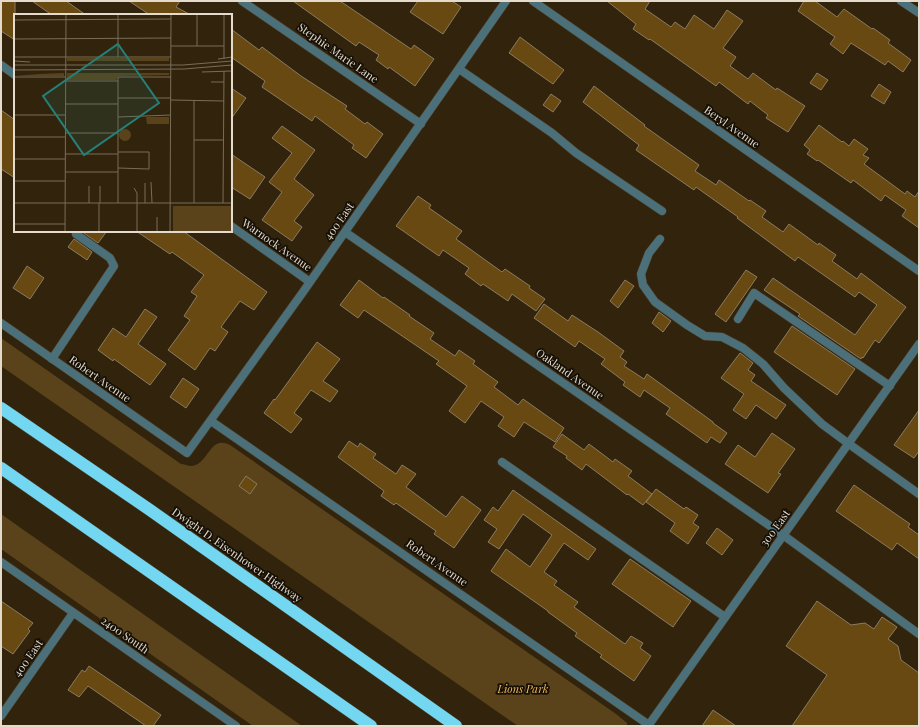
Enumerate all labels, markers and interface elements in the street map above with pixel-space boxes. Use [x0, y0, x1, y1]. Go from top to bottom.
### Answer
inset map [14, 14, 232, 232]
street label: Stephie Marie Lane [295, 19, 382, 86]
street label: Beryl Avenue [702, 102, 763, 151]
street label: 400 East [320, 199, 357, 242]
street label: Warnock Avenue [238, 214, 316, 275]
street label: Oakland Avenue [533, 345, 608, 403]
street label: Robert Avenue [66, 352, 135, 406]
street label: Dwight D. Eisenhower Highway [169, 504, 306, 606]
street label: 300 East [756, 506, 793, 549]
street label: Robert Avenue [403, 536, 472, 590]
street label: 2400 South [98, 613, 153, 657]
street label: 400 East [9, 636, 46, 679]
park label: Lions Park [497, 681, 549, 696]

